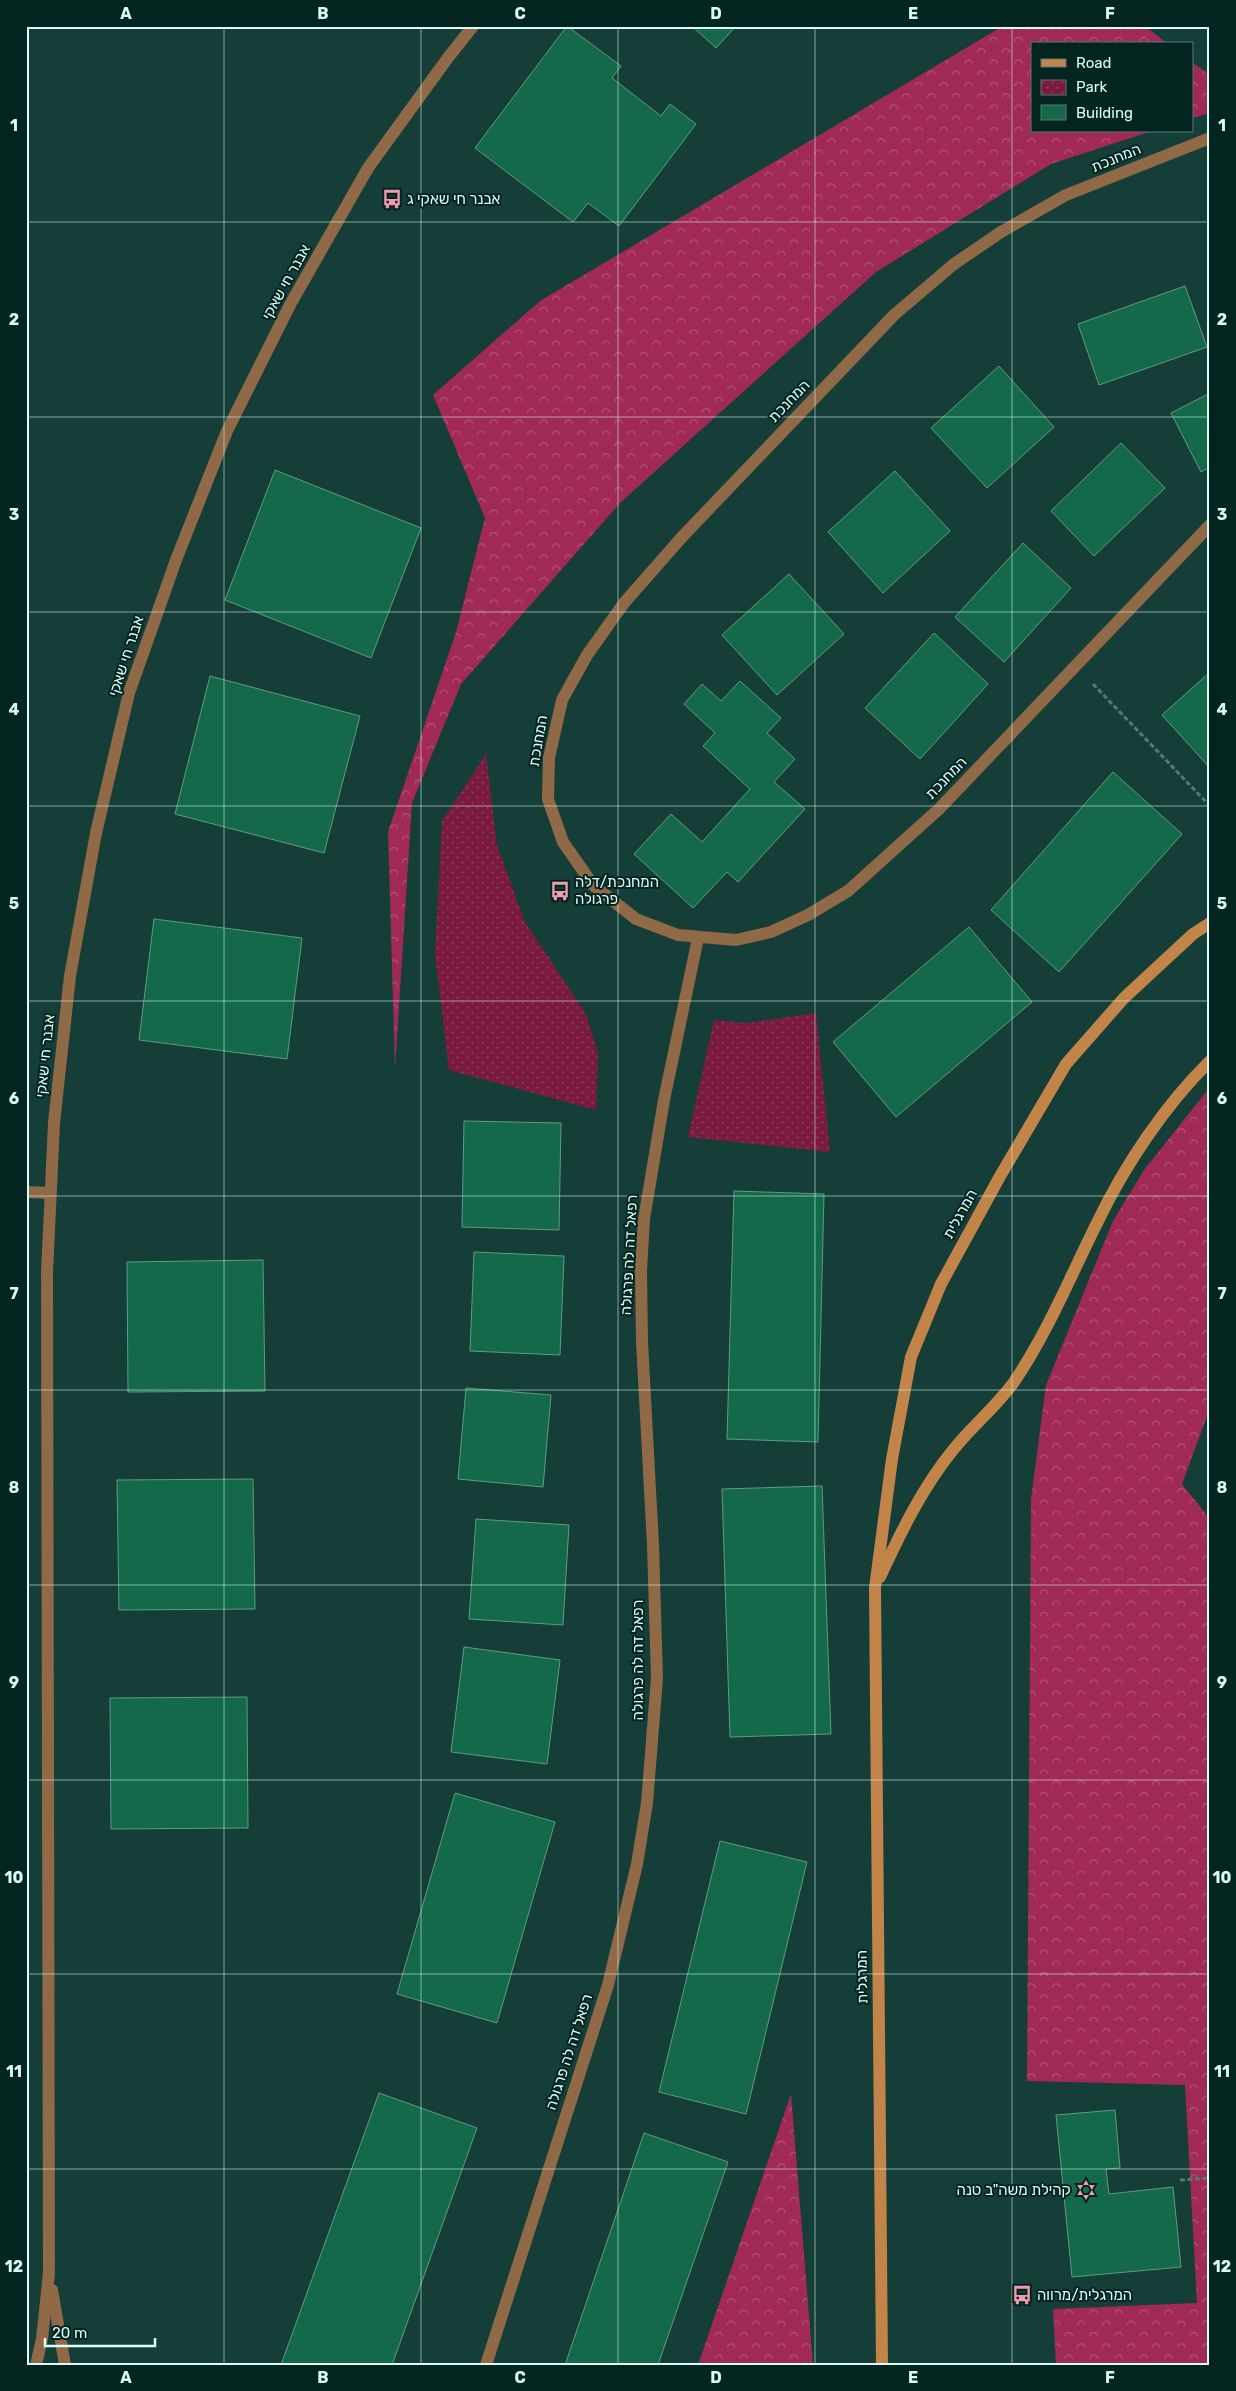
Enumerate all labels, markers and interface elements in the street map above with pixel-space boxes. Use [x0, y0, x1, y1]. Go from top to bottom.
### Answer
text: A [120, 4, 132, 23]
text: B [317, 4, 329, 23]
text: C [514, 4, 526, 23]
text: D [710, 4, 722, 23]
text: E [908, 4, 918, 23]
text: F [1105, 4, 1115, 23]
legend [1031, 42, 1194, 132]
text: Road [1076, 54, 1112, 72]
text: Park [1076, 78, 1107, 96]
text: Building [1076, 104, 1133, 122]
text: 1 [10, 116, 18, 135]
text: 1 [1218, 116, 1226, 135]
street label: המחנכת [1088, 140, 1144, 176]
bus stop icon: אבנר חי שאקי ג [381, 188, 403, 210]
place label: אבנר חי שאקי ג [407, 190, 501, 208]
street label: אבנר חי שאקי [258, 241, 314, 323]
text: 2 [9, 310, 19, 329]
text: 2 [1217, 310, 1227, 329]
street label: המחנכת [764, 376, 814, 426]
text: 3 [9, 505, 19, 524]
text: 3 [1217, 505, 1227, 524]
street label: אבנר חי שאקי [105, 613, 148, 698]
text: 4 [9, 700, 20, 719]
text: 4 [1217, 700, 1228, 719]
street label: המחנכת [525, 714, 551, 768]
street label: המחנכת [921, 753, 971, 803]
place label: המחנכת/דלה פרגולה [575, 873, 659, 908]
bus stop icon: המחנכת/דלה פרגולה [549, 880, 571, 902]
text: 5 [9, 894, 19, 913]
text: 5 [1217, 894, 1227, 913]
street label: אבנר חי שאקי [32, 1013, 58, 1098]
text: 6 [9, 1089, 19, 1108]
text: 6 [1217, 1089, 1227, 1108]
street label: המרגלית [939, 1186, 981, 1242]
street label: רפאל דה לה פרגולה [617, 1194, 641, 1316]
text: 7 [9, 1284, 19, 1303]
text: 7 [1217, 1284, 1227, 1303]
text: 8 [9, 1478, 20, 1497]
text: 8 [1217, 1478, 1228, 1497]
street label: רפאל דה לה פרגולה [629, 1600, 647, 1720]
text: 9 [9, 1673, 19, 1692]
text: 9 [1217, 1673, 1227, 1692]
text: 10 [5, 1868, 24, 1887]
text: 10 [1213, 1868, 1232, 1887]
street label: המרגלית [853, 1950, 871, 2004]
street label: רפאל דה לה פרגולה [542, 1992, 596, 2112]
text: 11 [6, 2062, 22, 2081]
text: 11 [1214, 2062, 1230, 2081]
synagogue icon: קהילת משה"ב טנה [1075, 2179, 1097, 2201]
place label: קהילת משה"ב טנה [956, 2181, 1071, 2199]
text: 12 [5, 2257, 23, 2276]
text: 12 [1213, 2257, 1231, 2276]
bus stop icon: המרגלית/מרווה [1011, 2284, 1033, 2306]
place label: המרגלית/מרווה [1037, 2286, 1132, 2304]
scale bar [45, 2316, 155, 2348]
text: 20 m [52, 2324, 87, 2342]
text: A [120, 2368, 132, 2387]
text: B [317, 2368, 329, 2387]
text: C [514, 2368, 526, 2387]
text: D [710, 2368, 722, 2387]
text: E [908, 2368, 918, 2387]
text: F [1105, 2368, 1115, 2387]

